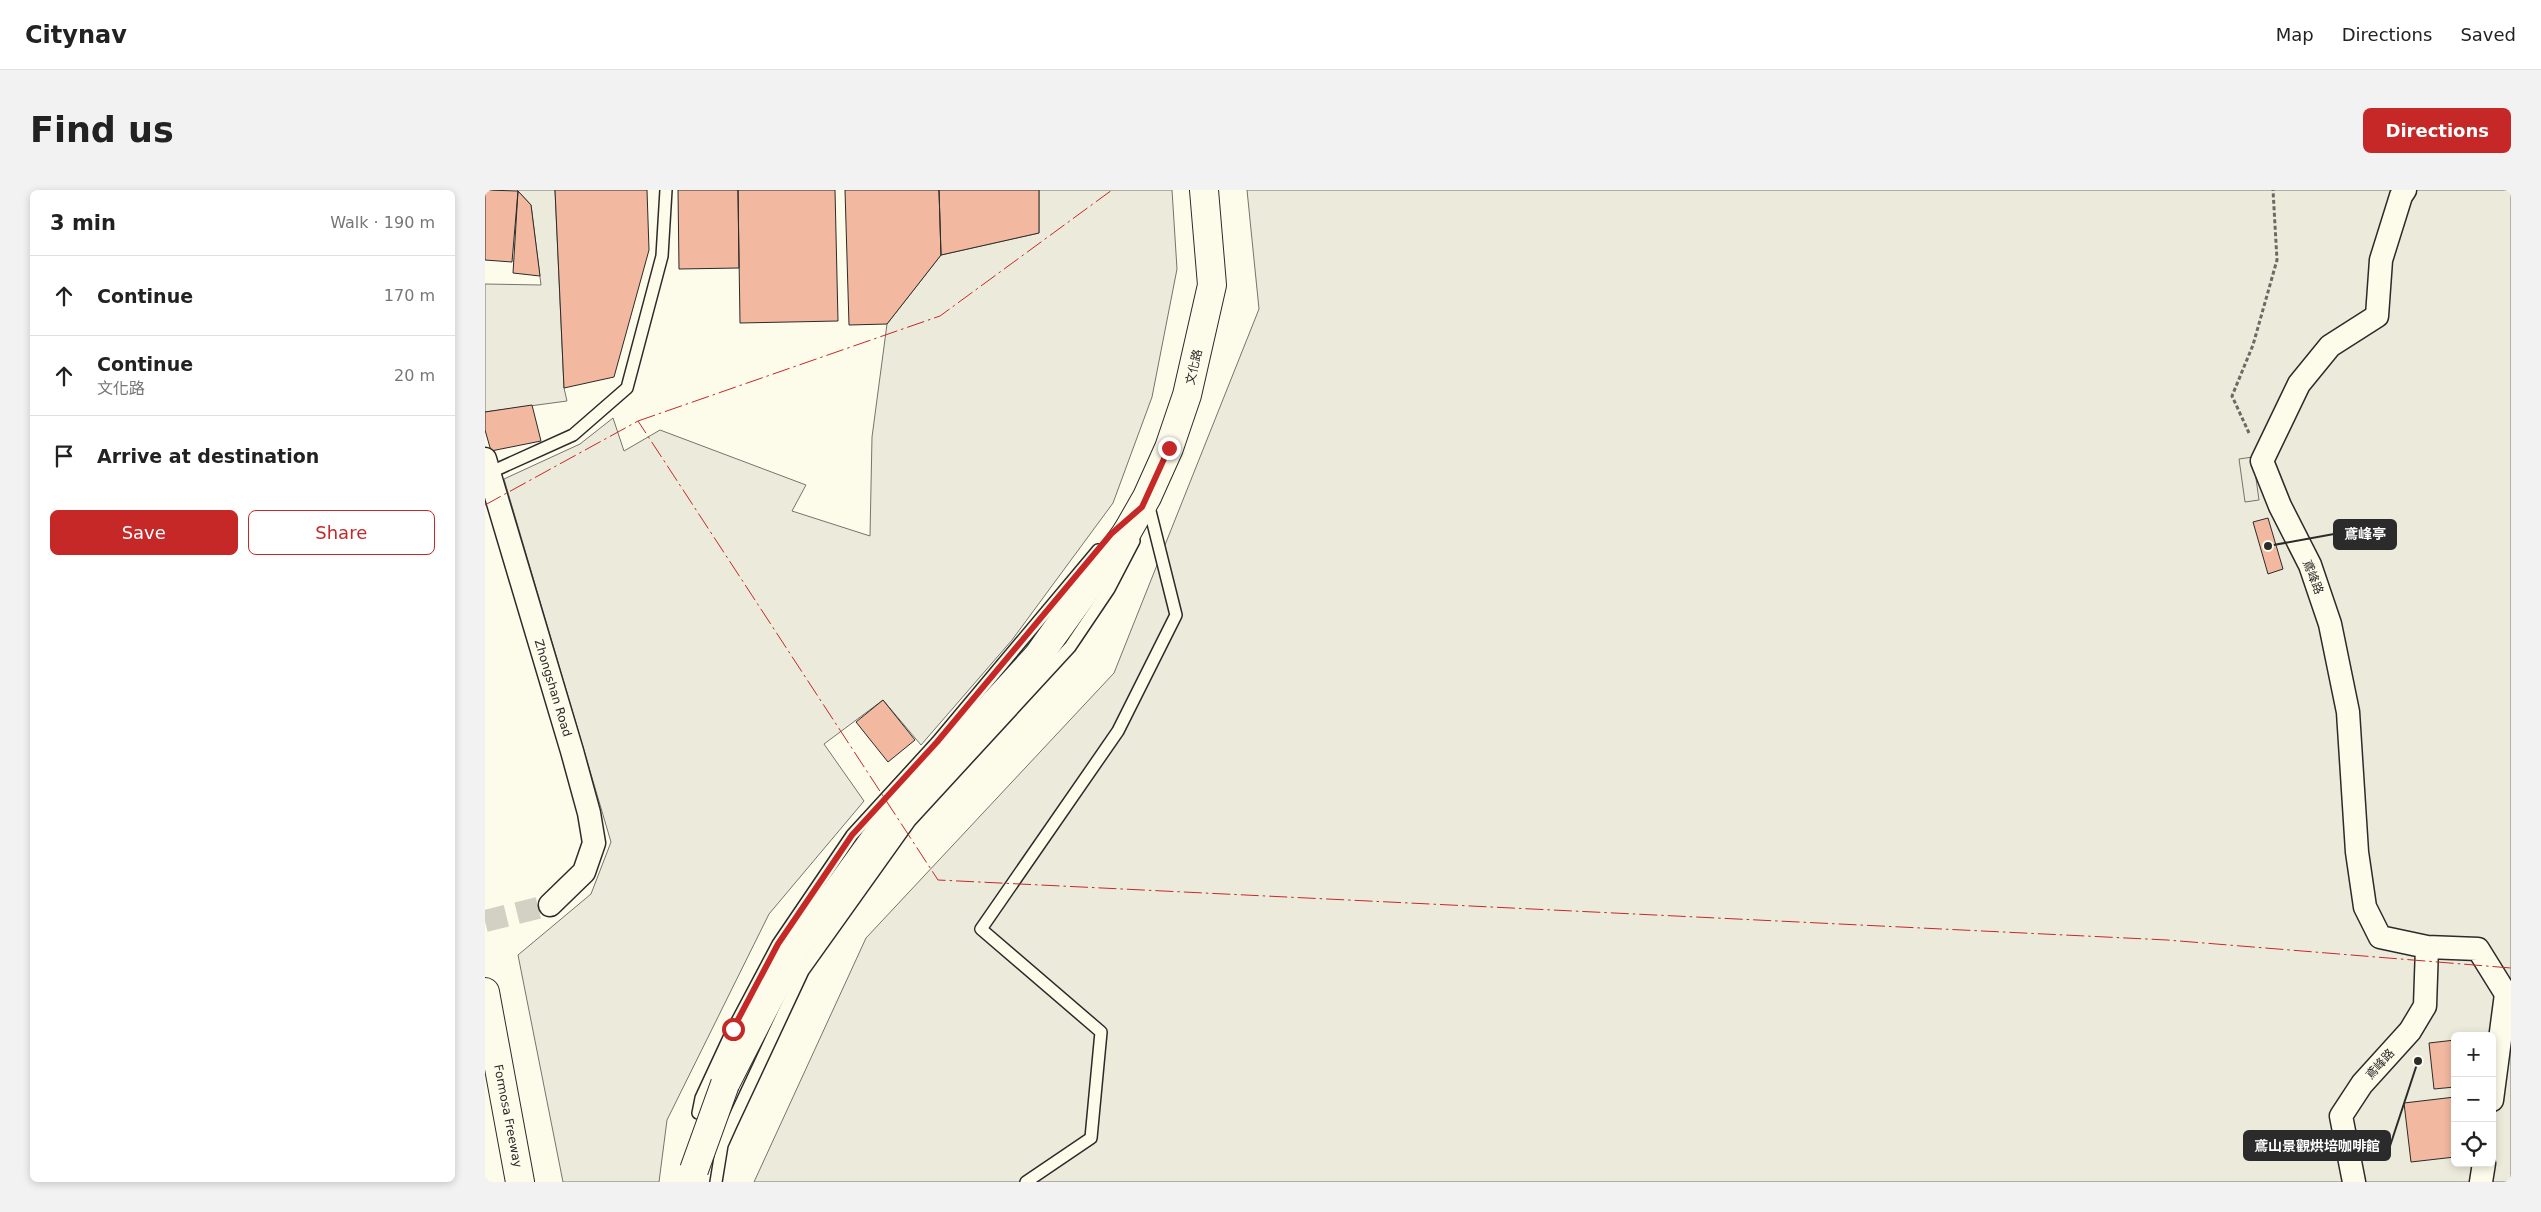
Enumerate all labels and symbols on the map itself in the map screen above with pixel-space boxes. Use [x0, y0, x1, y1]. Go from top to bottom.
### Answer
street label: 文化路 [1183, 348, 1205, 386]
route end [1158, 437, 1181, 460]
callout: 鳶峰亭 [2334, 520, 2396, 549]
text: 鳶峰亭 [2344, 526, 2386, 542]
street label: 鳶峰路 [2300, 558, 2326, 596]
street label: Zhongshan Road [532, 638, 574, 738]
route start [722, 1018, 745, 1041]
street label: 鳶峰路 [2363, 1046, 2397, 1082]
street label: Formosa Freeway [491, 1063, 525, 1169]
callout: 鳶山景觀烘培咖啡館 [2244, 1131, 2390, 1160]
text: 鳶山景觀烘培咖啡館 [2254, 1138, 2380, 1154]

